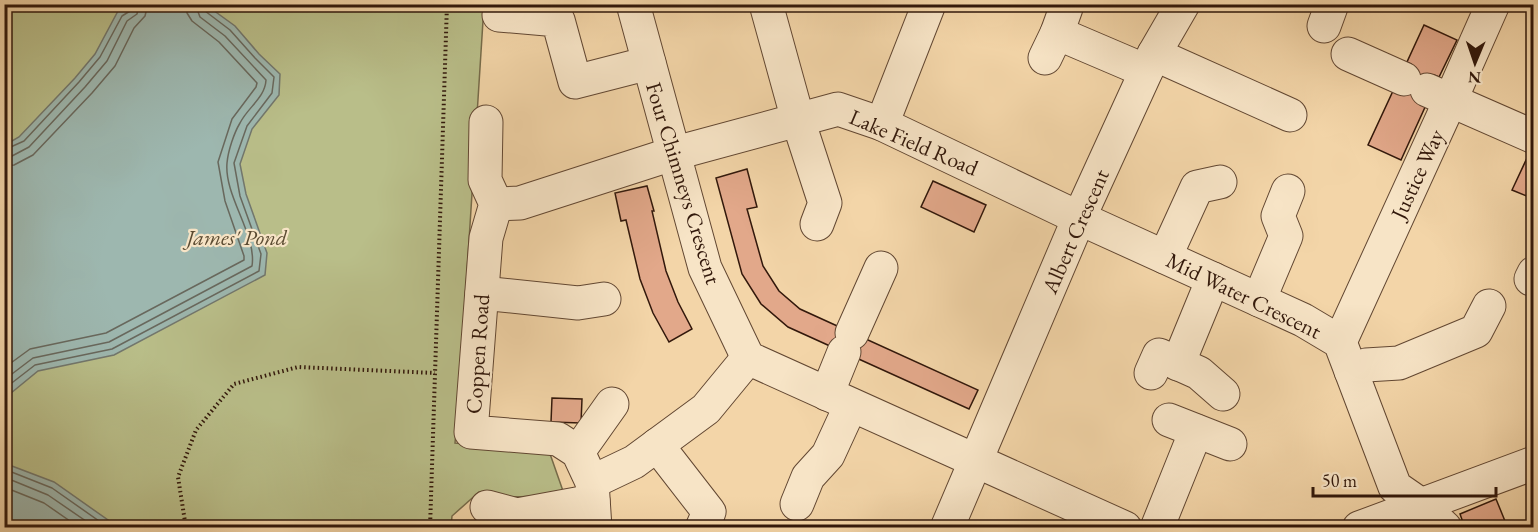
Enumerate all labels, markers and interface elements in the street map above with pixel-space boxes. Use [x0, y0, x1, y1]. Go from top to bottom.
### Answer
north arrow [1445, 33, 1505, 93]
text: N [1468, 67, 1481, 88]
street label: Four Chimneys Crescent [639, 79, 728, 288]
street label: Lake Field Road [845, 102, 983, 183]
street label: Justice Way [1383, 124, 1451, 226]
street label: Albert Crescent [1035, 164, 1116, 299]
park label: James' Pond [182, 223, 288, 252]
street label: Mid Water Crescent [1161, 245, 1326, 346]
street label: Coppen Road [459, 292, 496, 415]
scale bar [1313, 460, 1496, 498]
text: 50 m [1322, 469, 1357, 492]

